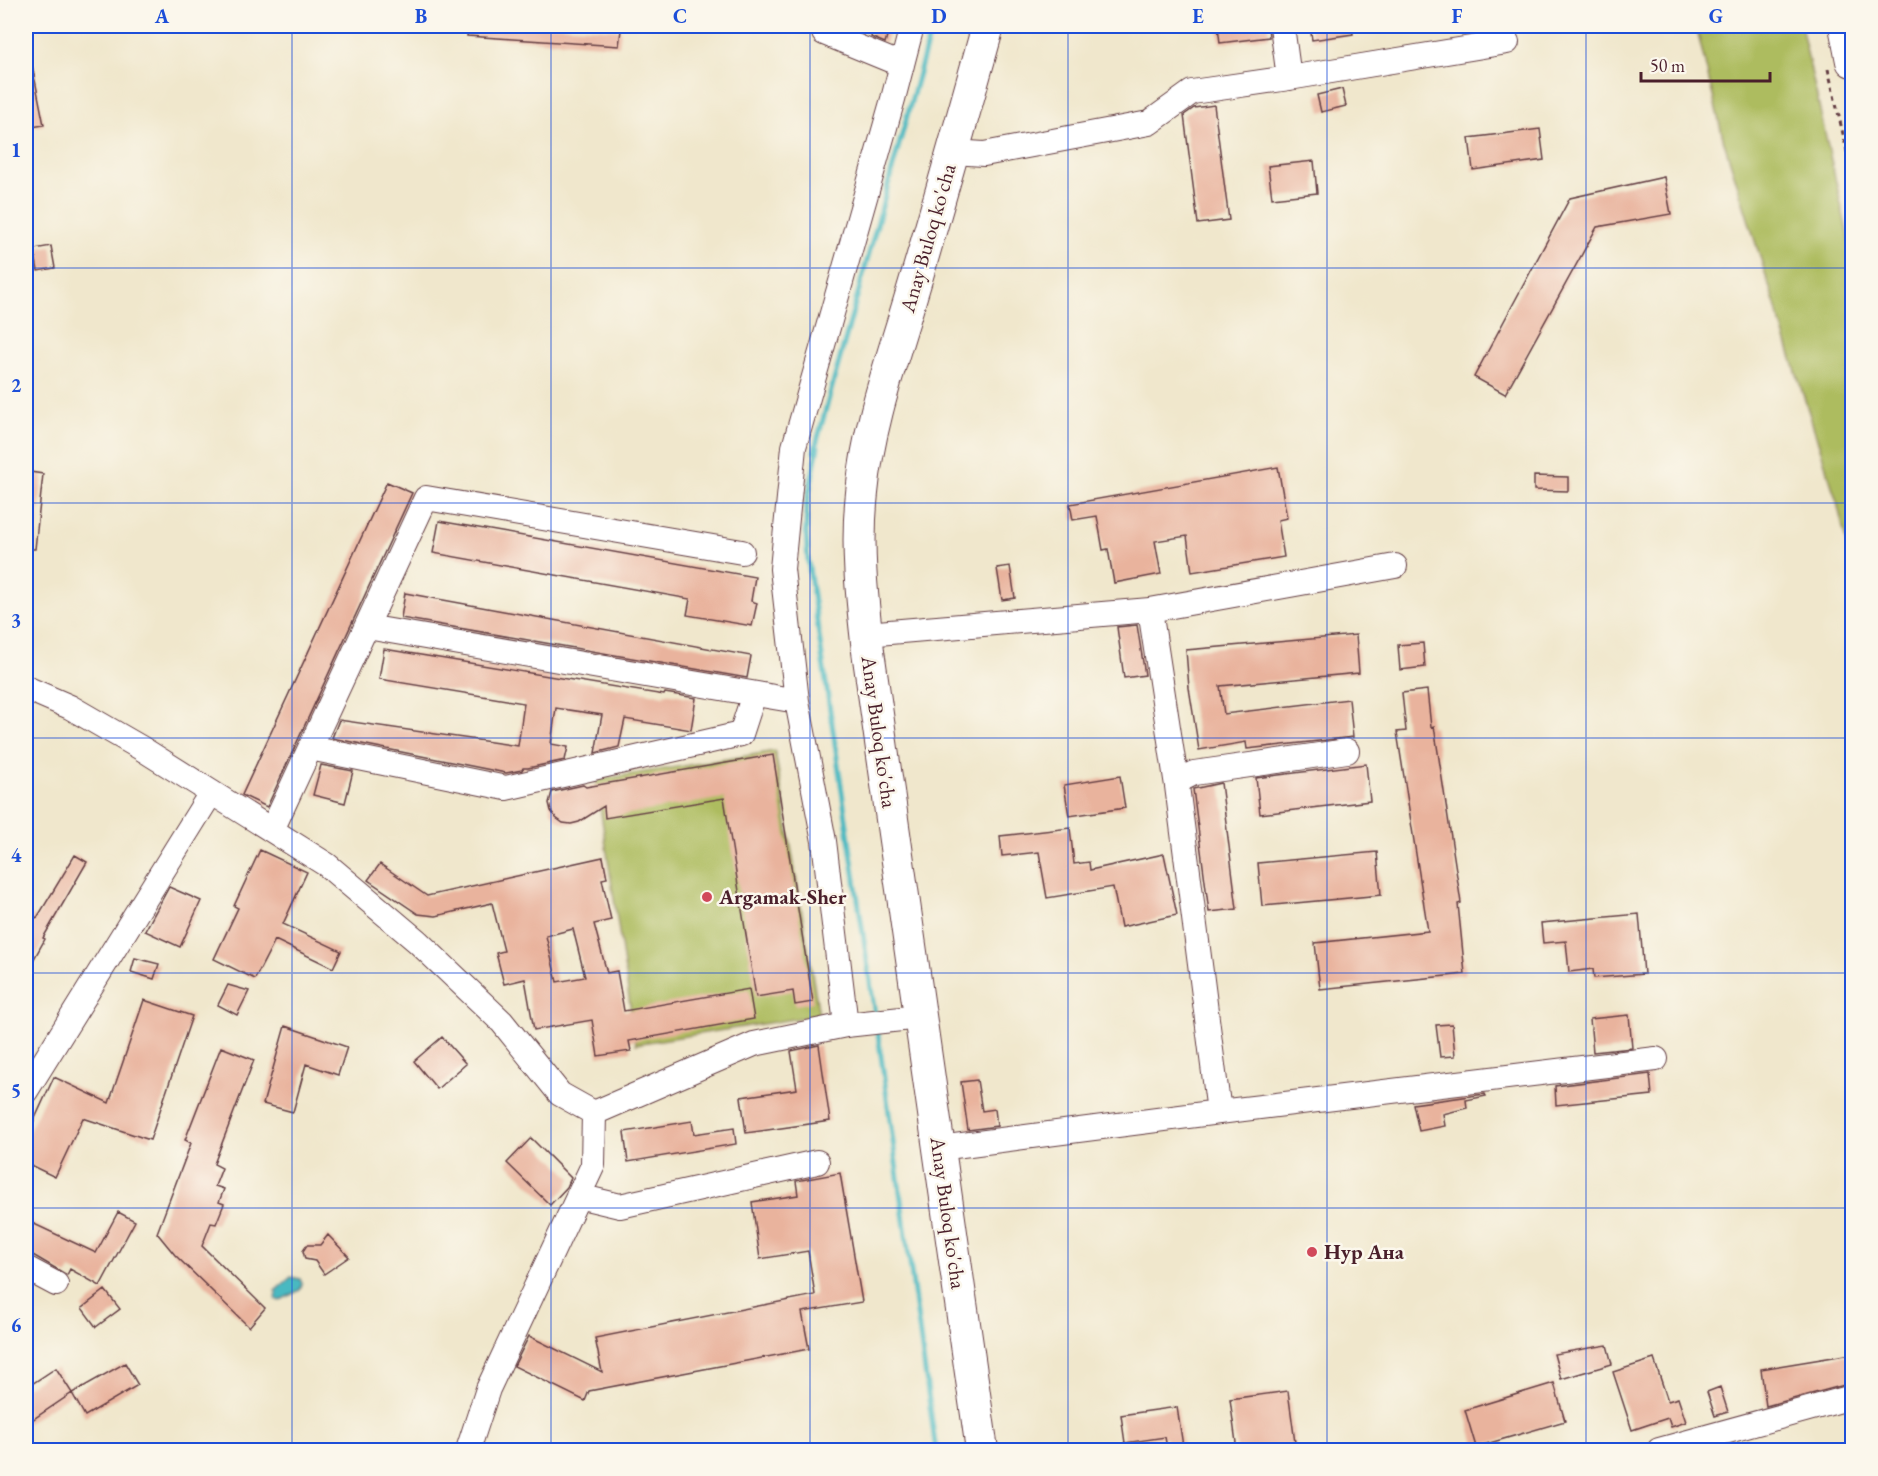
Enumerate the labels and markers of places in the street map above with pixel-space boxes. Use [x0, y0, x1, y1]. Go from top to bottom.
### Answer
place label: Argamak-Sher [718, 883, 847, 910]
marker: Argamak-Sher [700, 890, 714, 904]
place label: Нур Ана [1324, 1238, 1405, 1265]
marker: Нур Ана [1305, 1245, 1319, 1259]

